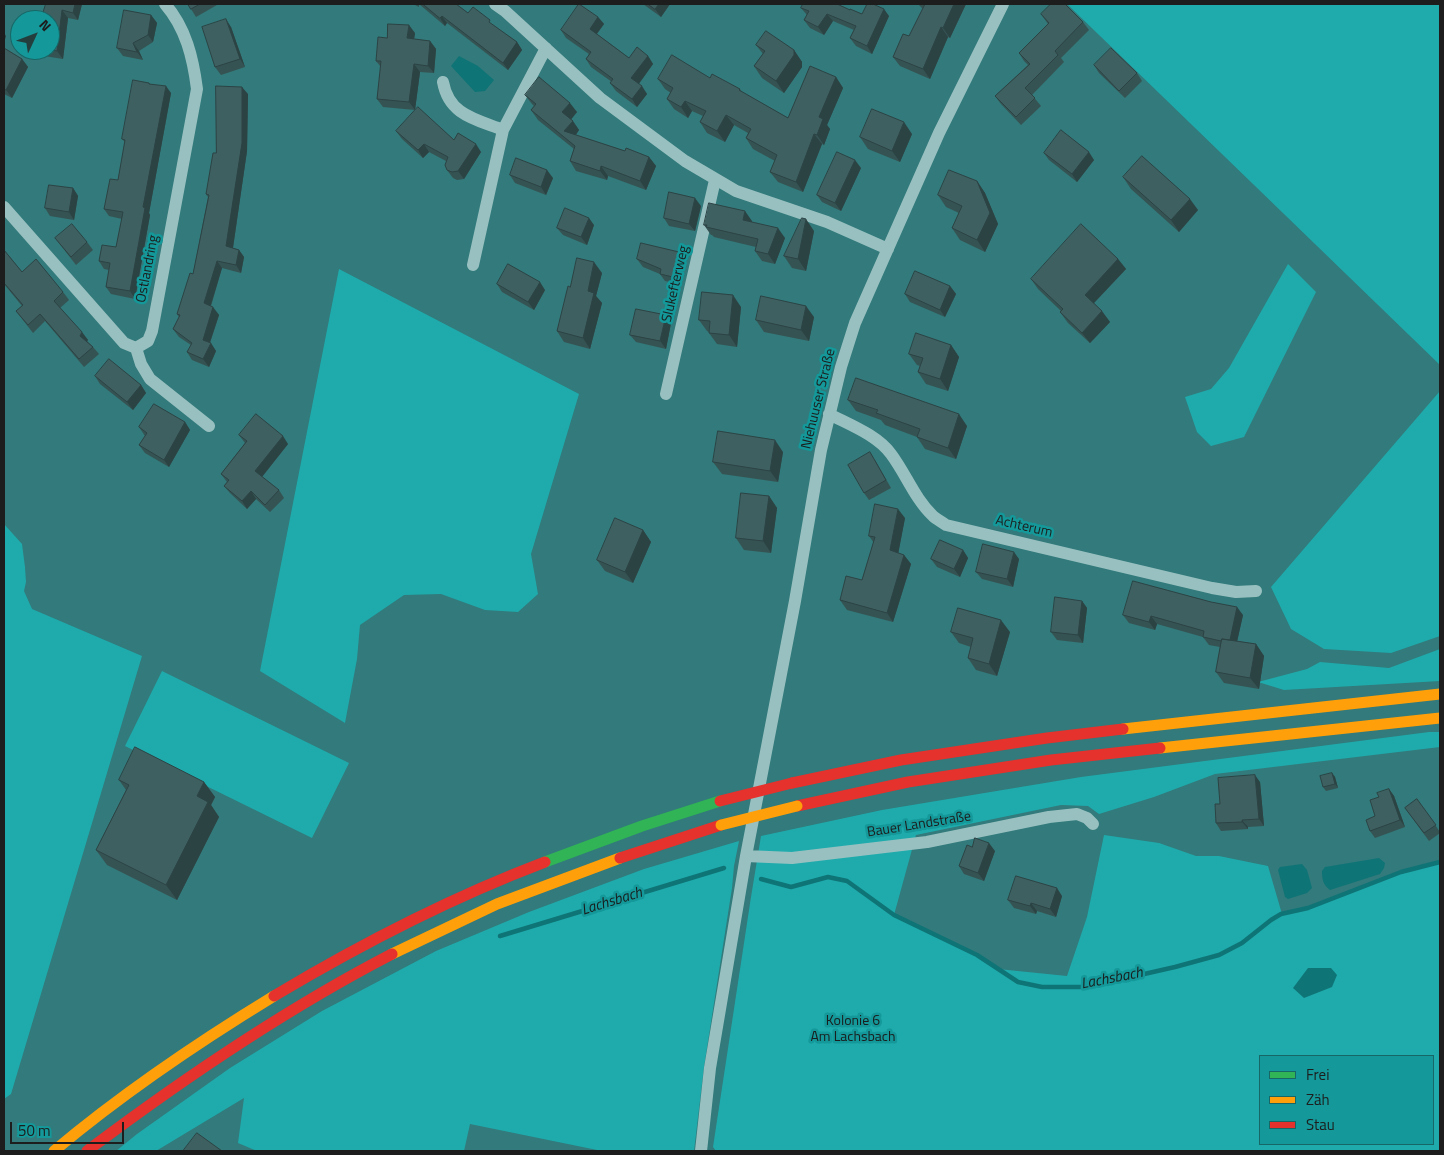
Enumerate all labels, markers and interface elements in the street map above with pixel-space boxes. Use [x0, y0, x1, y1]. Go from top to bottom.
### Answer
north arrow [10, 10, 60, 60]
text: N [35, 14, 57, 36]
street label: Ostlandring [133, 234, 163, 304]
street label: Slukefterweg [659, 244, 693, 324]
street label: Niehuuser Straße [798, 347, 840, 451]
street label: Achterum [994, 512, 1054, 542]
street label: Bauer Landstraße [866, 808, 972, 842]
water label: Lachsbach [580, 884, 644, 920]
water label: Lachsbach [1080, 964, 1144, 994]
park label: Kolonie 6 Am Lachsbach [811, 1014, 895, 1046]
legend [1259, 1055, 1434, 1145]
text: Frei [1306, 1063, 1329, 1086]
text: Zäh [1306, 1088, 1330, 1111]
scale bar [12, 1112, 126, 1144]
text: Stau [1306, 1113, 1335, 1136]
text: 50 m [18, 1119, 51, 1142]

